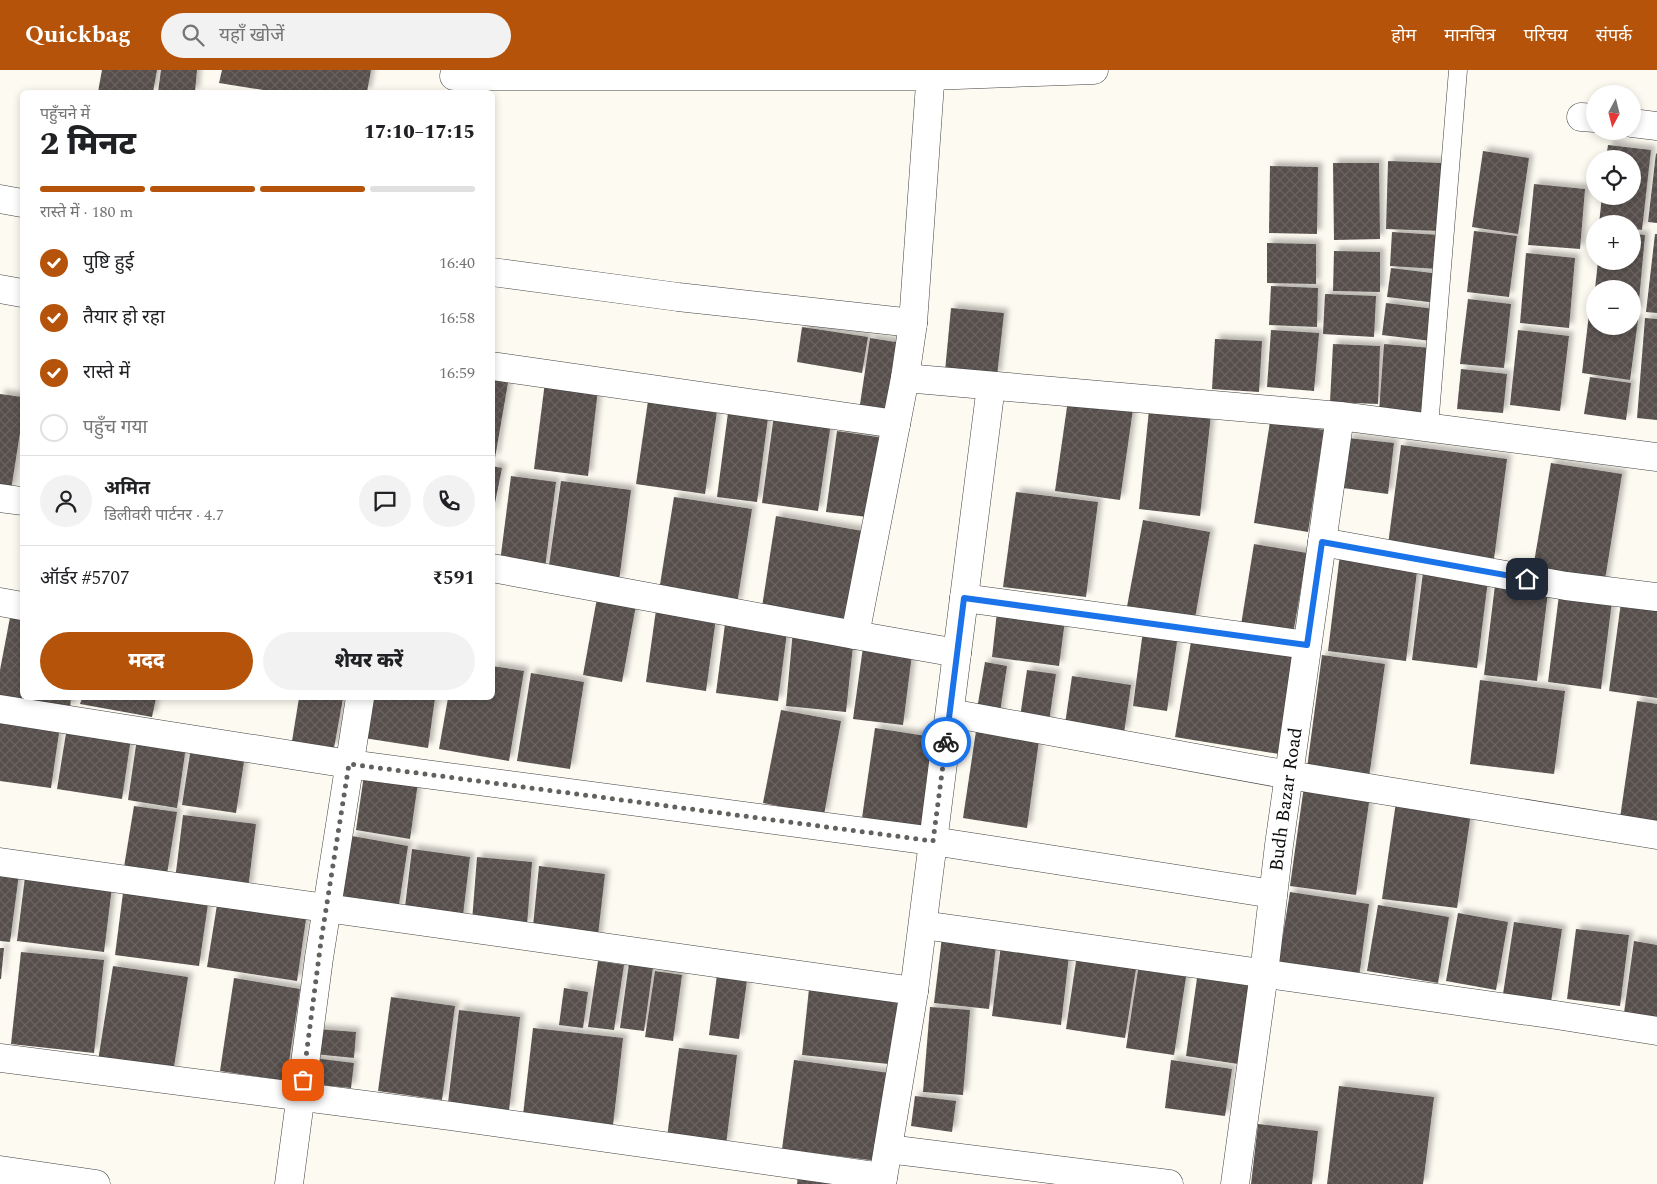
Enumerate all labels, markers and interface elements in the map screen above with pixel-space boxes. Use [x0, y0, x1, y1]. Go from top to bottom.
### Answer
search box [161, 13, 511, 58]
text: Quickbag [25, 17, 131, 53]
icon: search [179, 21, 207, 49]
text: यहाँ खोजें [219, 21, 284, 50]
text: होम [1391, 22, 1416, 49]
text: मानचित्र [1444, 22, 1496, 49]
text: परिचय [1524, 22, 1568, 49]
text: संपर्क [1596, 22, 1632, 49]
north arrow [1586, 85, 1641, 140]
map controls [1586, 85, 1641, 335]
text: पहुँचने में [40, 102, 90, 126]
text: 17:10–17:15 [364, 118, 475, 147]
text: 2 मिनट [40, 120, 136, 169]
button: locate [1586, 150, 1641, 205]
text: रास्ते में · 180 m [40, 200, 133, 224]
button: + [1586, 215, 1641, 270]
text: पुष्टि हुई [83, 248, 134, 277]
icon: check [40, 249, 68, 277]
text: 16:40 [439, 251, 475, 275]
button: − [1586, 280, 1641, 335]
text: तैयार हो रहा [83, 303, 165, 332]
icon: check [40, 304, 68, 332]
text: 16:58 [439, 306, 475, 330]
text: रास्ते में [83, 358, 130, 387]
icon: check [40, 359, 68, 387]
text: 16:59 [439, 361, 475, 385]
text: पहुँच गया [83, 413, 147, 442]
text: अमित [104, 474, 150, 503]
button: person [40, 475, 92, 527]
button: chat [359, 475, 411, 527]
button: phone [423, 475, 475, 527]
text: डिलीवरी पार्टनर · 4.7 [104, 503, 224, 527]
pin [1506, 558, 1548, 600]
text: ऑर्डर #5707 [40, 564, 130, 593]
text: ₹591 [432, 564, 475, 593]
icon: home [1513, 565, 1541, 593]
button: मदद [40, 632, 253, 690]
button: शेयर करें [263, 632, 475, 690]
courier [921, 717, 971, 767]
street label: Budh Bazar Road [1262, 726, 1310, 873]
icon: bike [932, 728, 960, 756]
pin [282, 1059, 324, 1101]
icon: bag [289, 1066, 317, 1094]

